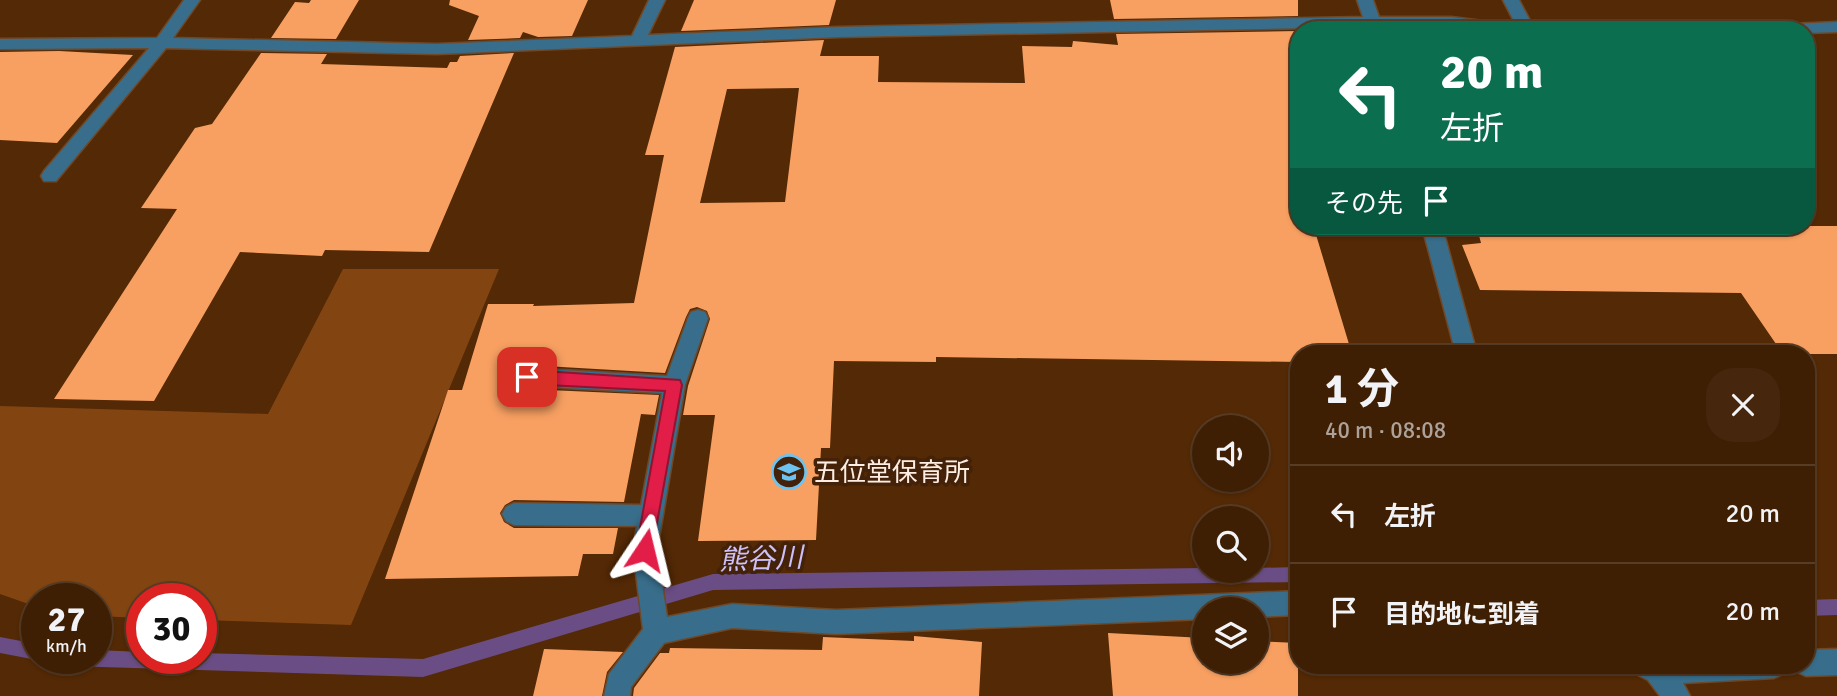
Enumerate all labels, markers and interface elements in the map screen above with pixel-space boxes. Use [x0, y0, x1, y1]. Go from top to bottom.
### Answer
text: 20 m [1440, 42, 1543, 102]
icon: left [1325, 49, 1416, 140]
text: 左折 [1440, 109, 1504, 148]
icon: arrive [1417, 182, 1455, 220]
text: その先 [1325, 188, 1403, 220]
pin [497, 347, 557, 407]
icon: arrive [508, 358, 546, 396]
text: 1 分 [1325, 364, 1399, 415]
button: close [1706, 368, 1780, 442]
map controls [1192, 415, 1269, 674]
button: sound [1192, 415, 1269, 492]
text: 40 m · 08:08 [1325, 416, 1446, 445]
school or university icon: 五位堂保育所 [770, 453, 808, 491]
place label: 五位堂保育所 [814, 457, 970, 489]
icon: left [1325, 495, 1363, 533]
text: 20 m [1725, 498, 1780, 530]
text: 左折 [1384, 501, 1436, 533]
button: search [1192, 506, 1269, 583]
position arrow [608, 513, 682, 587]
water label: 熊谷川 [718, 540, 807, 577]
speed limit sign: 30 [126, 583, 217, 674]
icon: arrive [1325, 593, 1363, 631]
text: 20 m [1725, 596, 1780, 628]
button: layers [1192, 597, 1269, 674]
text: 27 [48, 598, 85, 641]
text: 目的地に到着 [1384, 599, 1540, 631]
text: km/h [46, 635, 87, 657]

